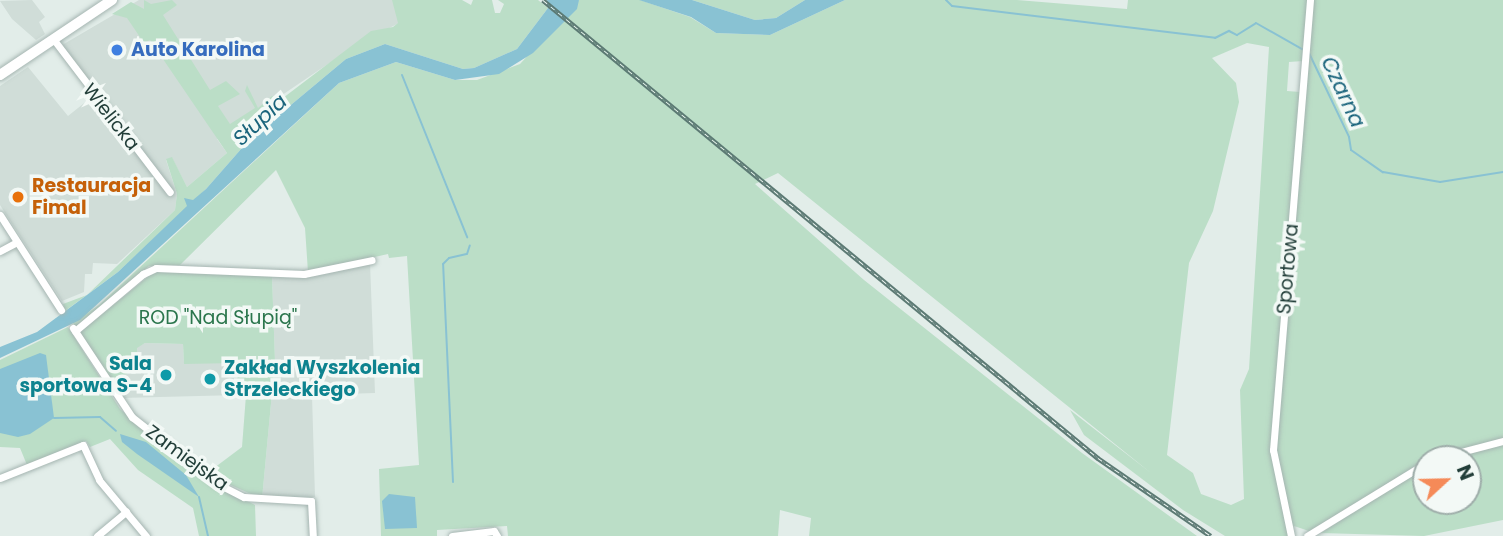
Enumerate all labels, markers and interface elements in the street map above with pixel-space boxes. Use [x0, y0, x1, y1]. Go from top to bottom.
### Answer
place label: Auto Karolina [131, 39, 265, 61]
marker: Auto Karolina [109, 42, 125, 58]
water label: Czarna [1316, 52, 1370, 132]
street label: Wielicka [78, 79, 144, 155]
water label: Słupia [228, 89, 292, 151]
place label: Restauracja Fimal [32, 175, 151, 219]
marker: Restauracja Fimal [10, 189, 26, 205]
street label: Sportowa [1273, 223, 1303, 315]
park label: ROD "Nad Słupią" [139, 307, 297, 329]
place label: Sala sportowa S-4 [19, 353, 152, 397]
place label: Zakład Wyszkolenia Strzeleckiego [224, 357, 420, 401]
marker: Sala sportowa S-4 [158, 367, 174, 383]
marker: Zakład Wyszkolenia Strzeleckiego [202, 371, 218, 387]
street label: Zamiejska [141, 420, 233, 496]
north arrow [1412, 445, 1482, 515]
text: N [1450, 461, 1480, 484]

